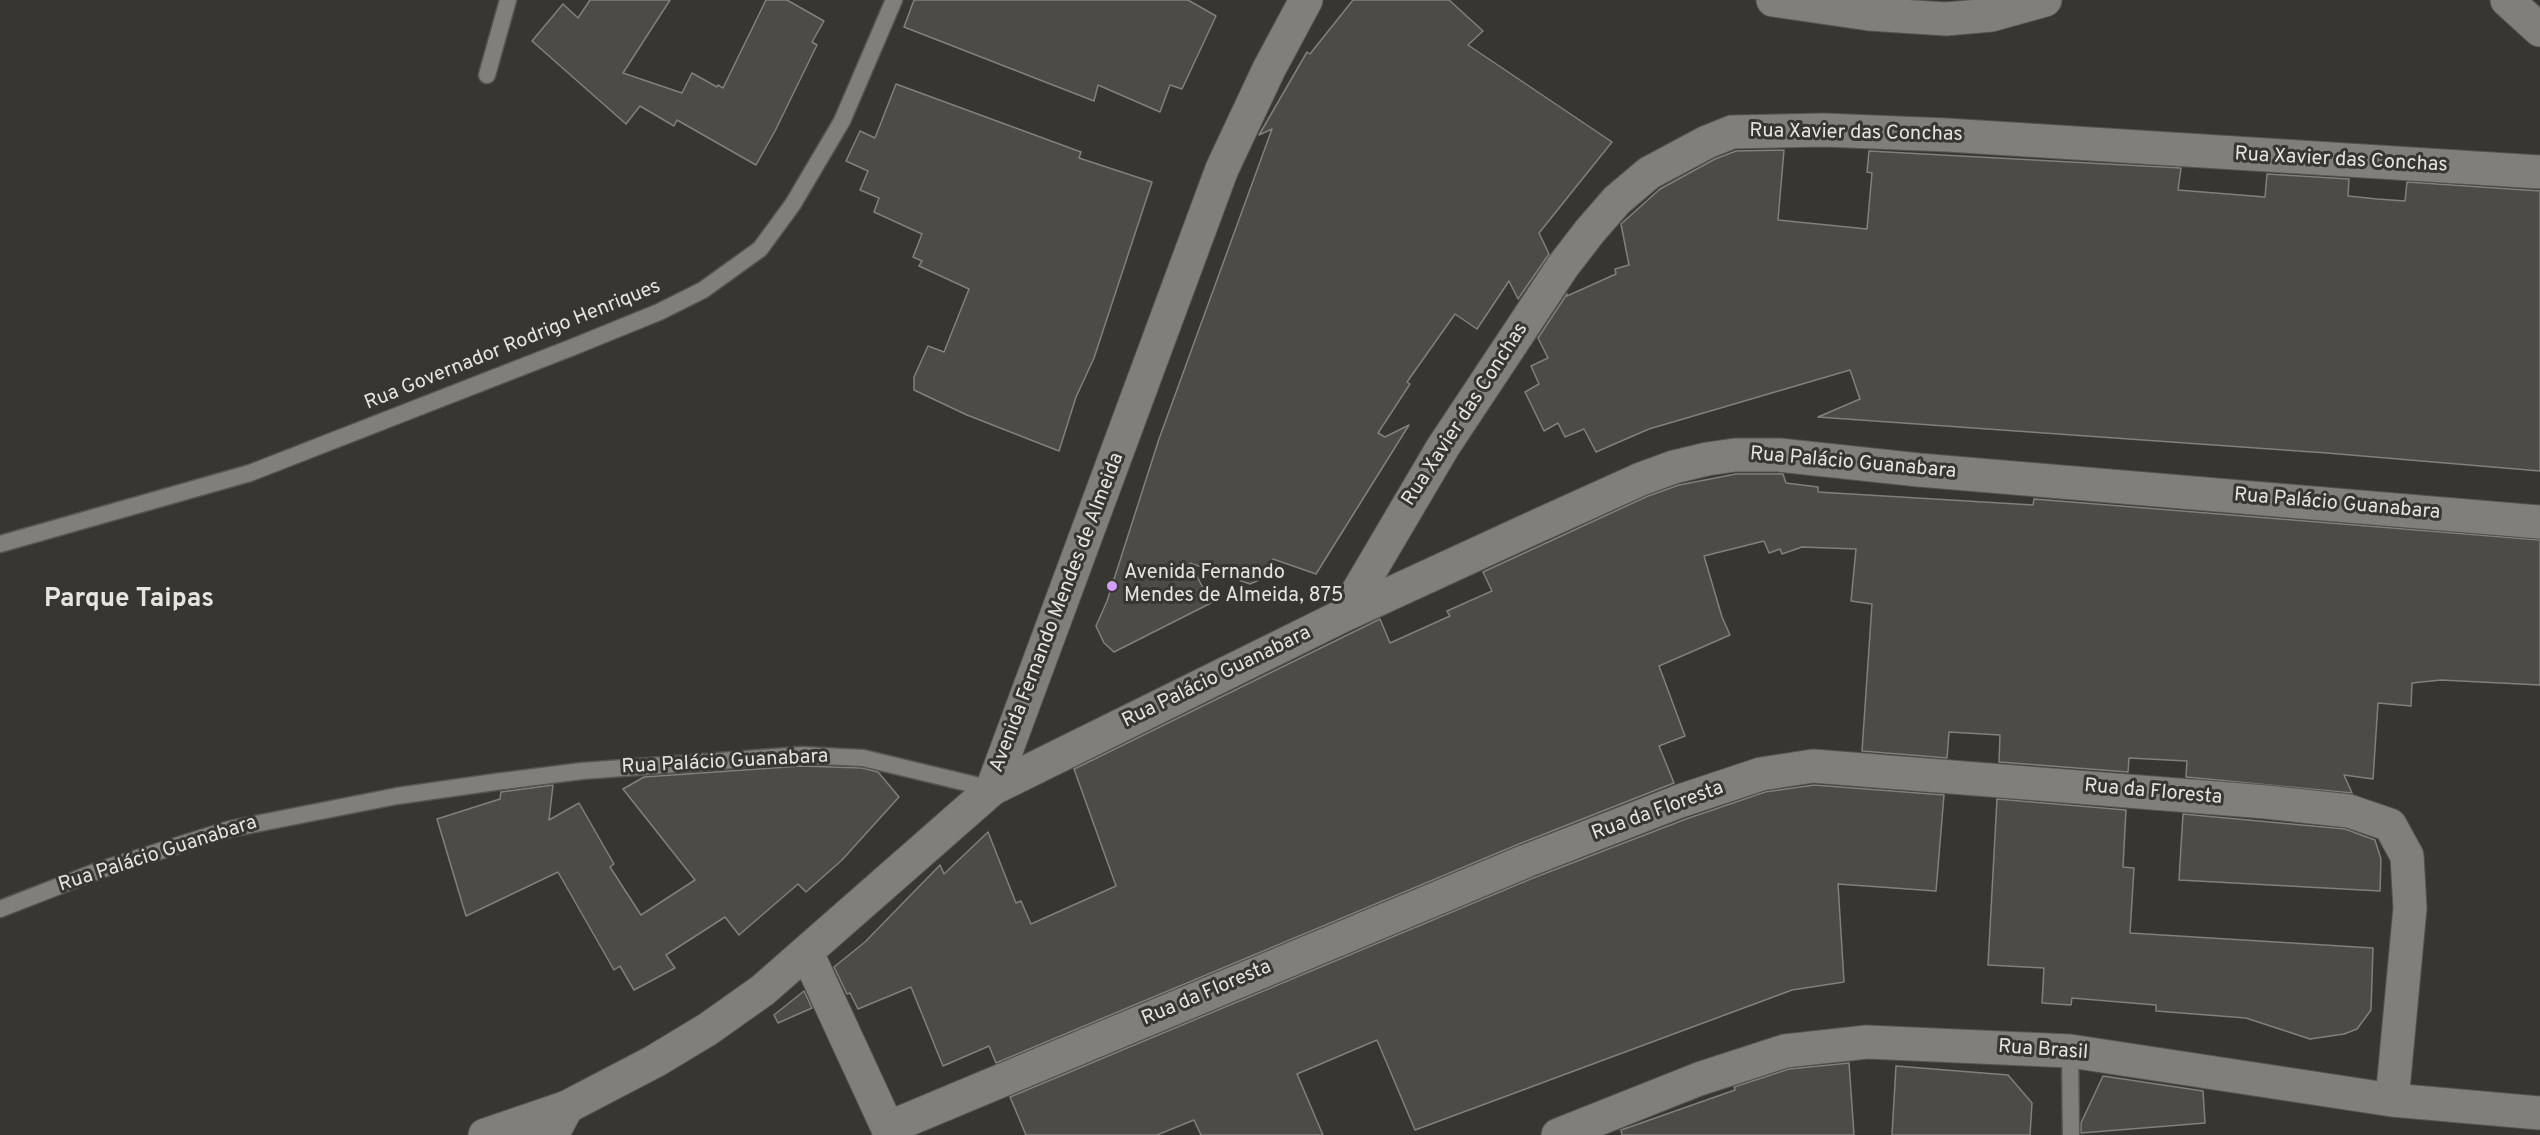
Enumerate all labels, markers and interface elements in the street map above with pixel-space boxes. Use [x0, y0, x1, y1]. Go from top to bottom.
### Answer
street label: Rua Xavier das Conchas [1749, 120, 1963, 148]
street label: Rua Xavier das Conchas [2234, 143, 2448, 179]
street label: Rua Governador Rodrigo Henriques [361, 275, 665, 417]
street label: Rua Xavier das Conchas [1398, 319, 1534, 511]
street label: Rua Palácio Guanabara [1749, 443, 1957, 485]
street label: Avenida Fernando Mendes de Almeida [986, 450, 1130, 776]
street label: Rua Palácio Guanabara [2233, 484, 2441, 526]
place label: Avenida Fernando Mendes de Almeida, 875 [1124, 562, 1343, 609]
marker: Avenida Fernando Mendes de Almeida, 875 [1105, 579, 1119, 593]
district label: Parque Taipas [44, 585, 214, 617]
street label: Rua Palácio Guanabara [1119, 622, 1315, 734]
street label: Rua Palácio Guanabara [621, 746, 829, 780]
street label: Rua da Floresta [2083, 775, 2223, 811]
street label: Rua da Floresta [1589, 777, 1727, 847]
street label: Rua Palácio Guanabara [56, 812, 260, 898]
street label: Rua da Floresta [1139, 956, 1275, 1032]
street label: Rua Brasil [1997, 1036, 2089, 1066]

